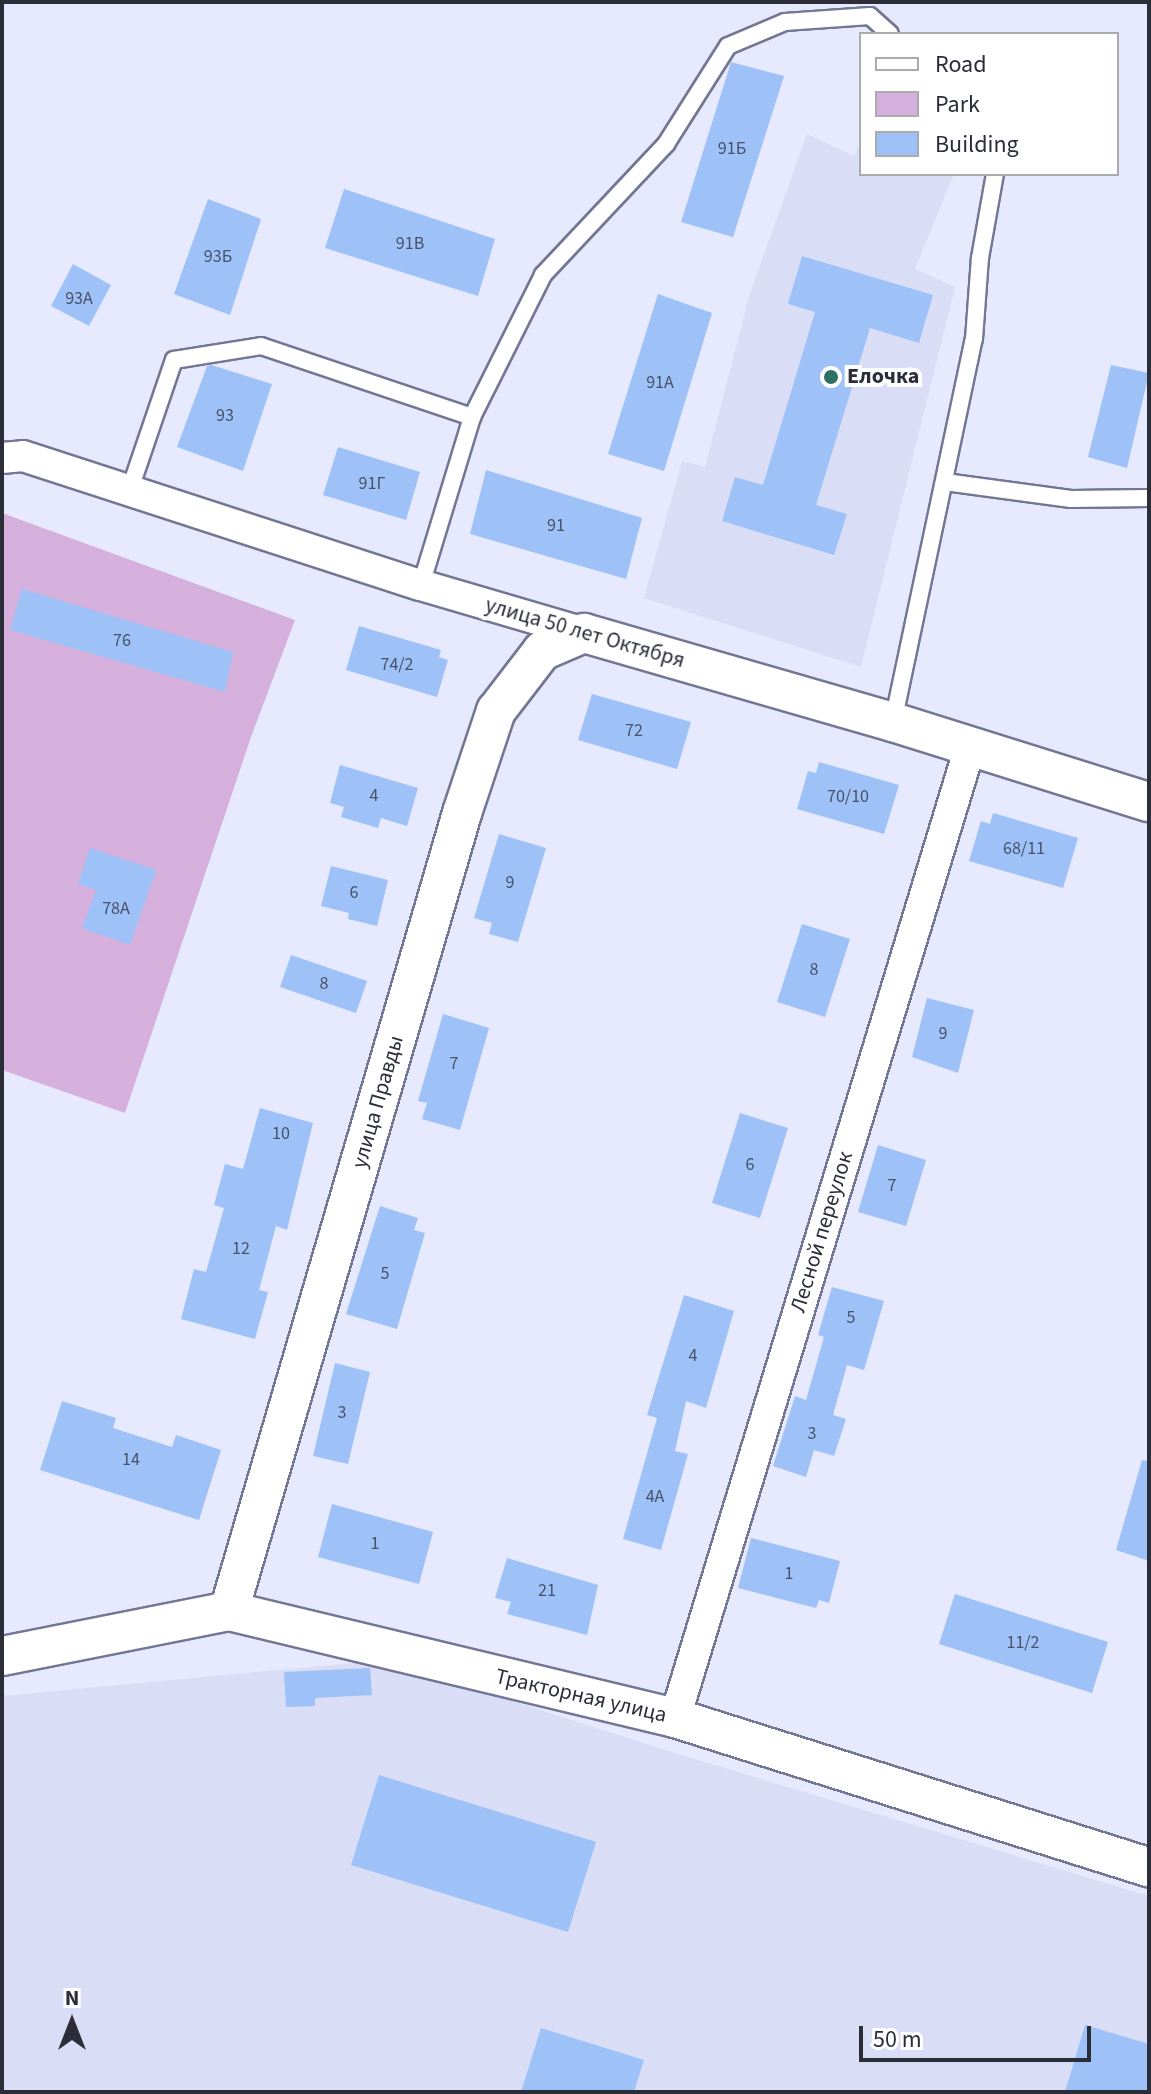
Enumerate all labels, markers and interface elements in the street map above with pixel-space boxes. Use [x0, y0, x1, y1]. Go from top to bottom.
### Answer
legend [859, 32, 1119, 176]
text: Road [935, 47, 987, 82]
text: Park [935, 87, 980, 122]
text: Building [935, 127, 1019, 162]
house number: 91Б [718, 138, 746, 160]
house number: 91В [396, 233, 424, 255]
house number: 93Б [204, 246, 232, 268]
house number: 93А [65, 288, 93, 310]
place label: Елочка [847, 364, 919, 390]
marker: Елочка [822, 368, 840, 386]
house number: 91А [646, 372, 674, 394]
house number: 93 [216, 405, 234, 427]
house number: 91Г [359, 473, 385, 495]
house number: 91 [547, 515, 565, 537]
street label: улица 50 лет Октября [482, 592, 688, 674]
house number: 76 [113, 630, 131, 652]
house number: 74/2 [380, 654, 414, 676]
house number: 72 [625, 720, 643, 742]
house number: 4 [370, 785, 378, 807]
house number: 70/10 [827, 786, 869, 808]
house number: 68/11 [1003, 838, 1045, 860]
house number: 9 [506, 872, 514, 894]
house number: 6 [350, 882, 358, 904]
house number: 78А [102, 898, 130, 920]
house number: 8 [810, 959, 818, 981]
house number: 8 [320, 973, 328, 995]
house number: 9 [939, 1023, 947, 1045]
street label: улица Правды [346, 1033, 410, 1171]
house number: 7 [450, 1053, 458, 1075]
house number: 10 [272, 1123, 290, 1145]
street label: Лесной переулок [785, 1148, 859, 1316]
house number: 6 [746, 1154, 754, 1176]
house number: 7 [888, 1175, 896, 1197]
house number: 12 [232, 1238, 250, 1260]
house number: 5 [381, 1263, 389, 1285]
house number: 5 [847, 1307, 855, 1329]
house number: 4 [689, 1345, 697, 1367]
house number: 3 [338, 1402, 346, 1424]
house number: 3 [808, 1423, 816, 1445]
house number: 14 [122, 1449, 140, 1471]
house number: 4А [646, 1486, 664, 1508]
house number: 1 [371, 1533, 379, 1555]
house number: 1 [785, 1563, 793, 1585]
house number: 21 [538, 1580, 556, 1602]
house number: 11/2 [1006, 1632, 1040, 1654]
street label: Тракторная улица [493, 1663, 669, 1729]
north arrow [32, 1982, 112, 2062]
text: N [65, 1982, 79, 2014]
scale bar [863, 2010, 1095, 2060]
text: 50 m [873, 2022, 922, 2057]

